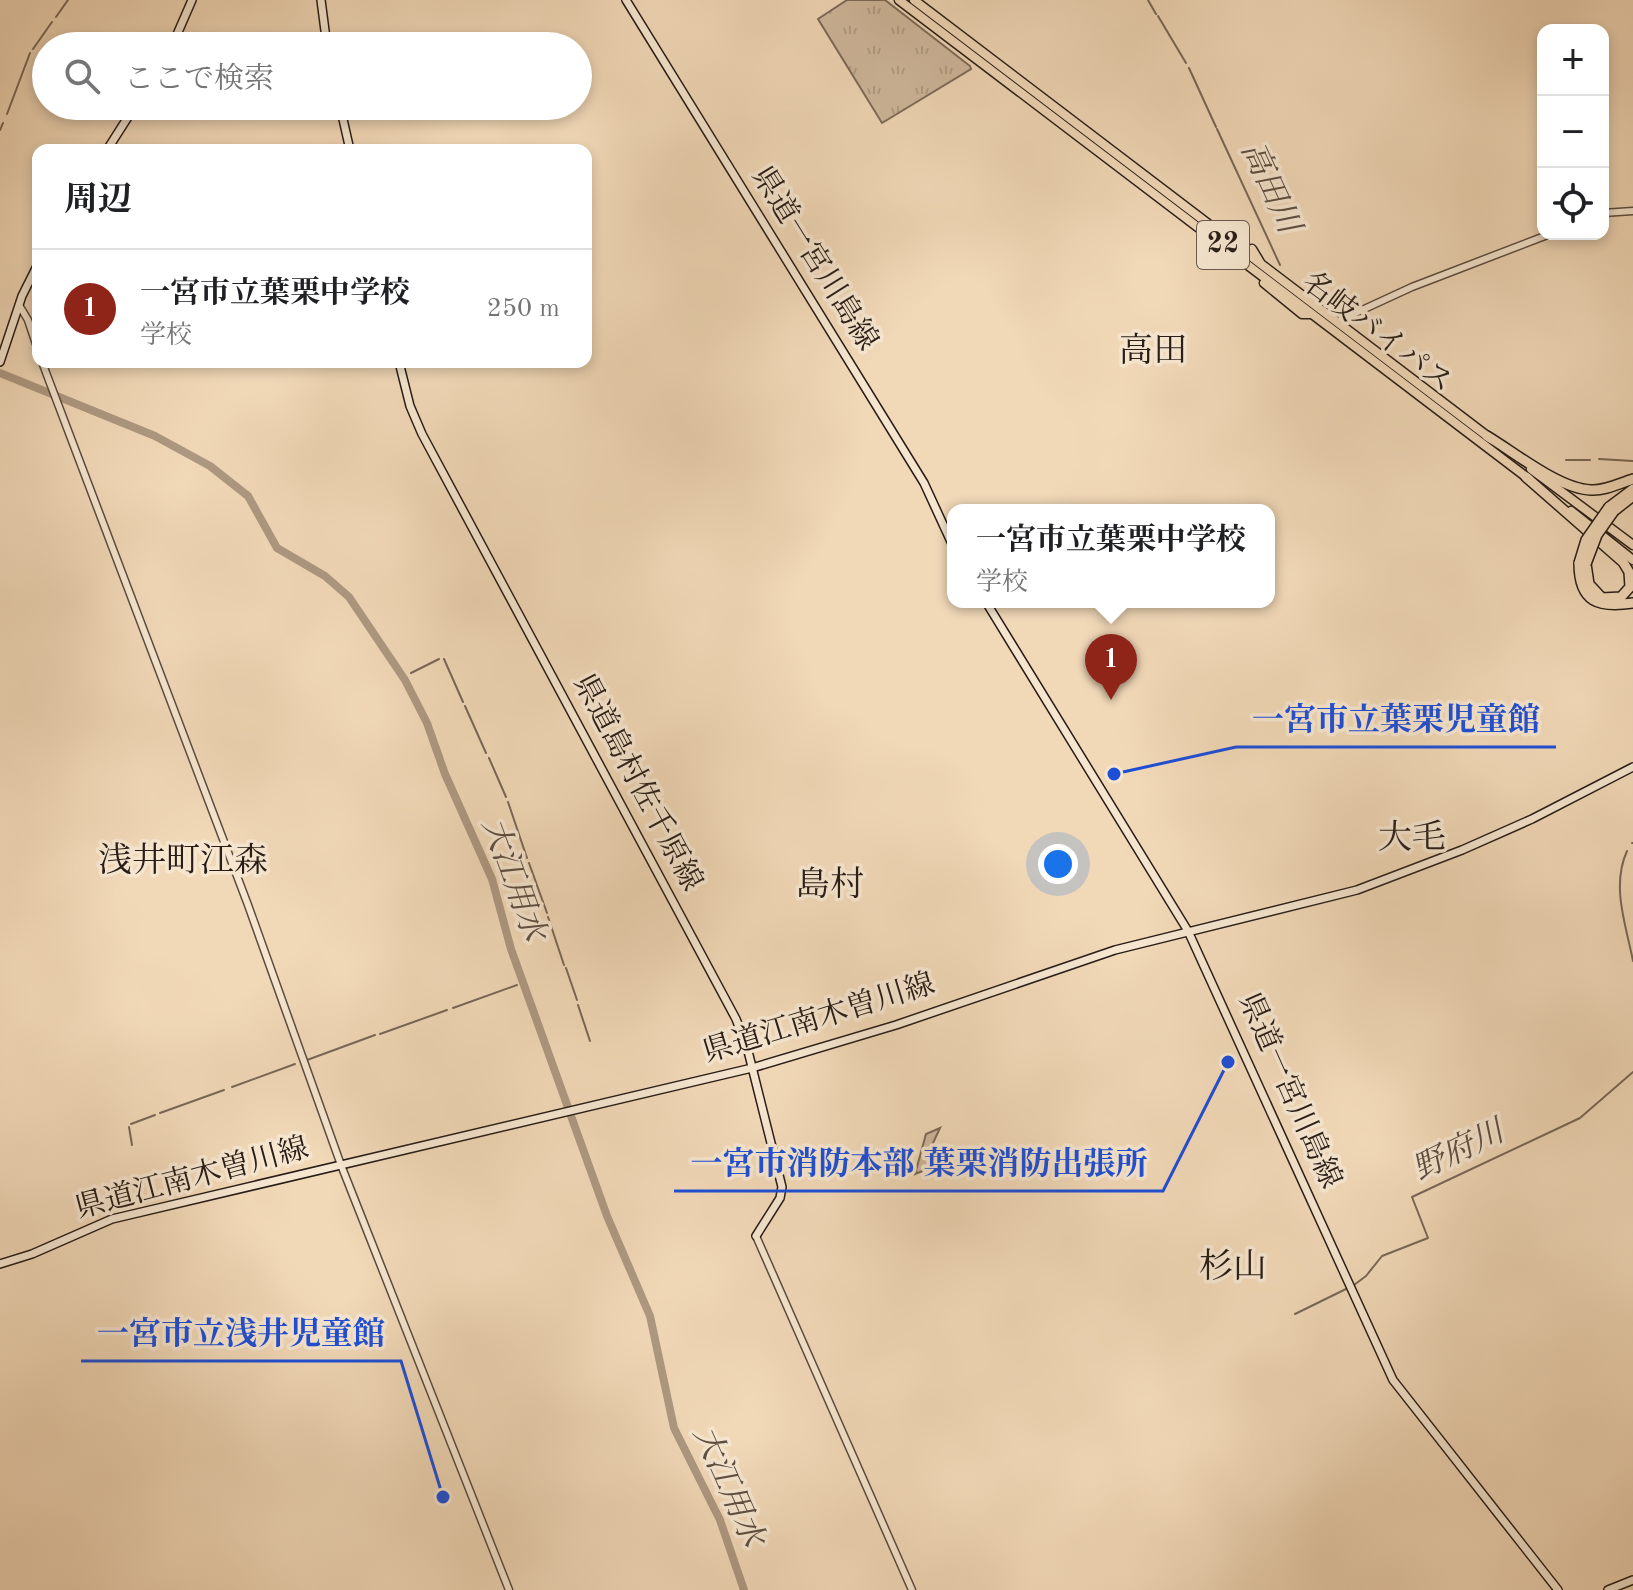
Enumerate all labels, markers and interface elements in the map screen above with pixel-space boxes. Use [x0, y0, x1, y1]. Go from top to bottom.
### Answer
map controls [1537, 24, 1609, 240]
button: + [1537, 24, 1609, 96]
search box [32, 32, 592, 120]
icon: search [60, 54, 104, 98]
text: ここで検索 [124, 65, 274, 95]
button: − [1537, 96, 1609, 168]
water label: 高田川 [1234, 136, 1308, 241]
street label: 県道一宮川島線 [746, 160, 885, 356]
button: locate [1537, 168, 1609, 240]
text: 周辺 [64, 184, 132, 218]
road number: 22 [1197, 221, 1249, 269]
street label: 名岐バイパス [1296, 265, 1459, 399]
text: 一宮市立葉栗中学校 [140, 279, 410, 309]
text: 1 [82, 296, 98, 322]
text: 250 m [487, 296, 560, 322]
text: 学校 [140, 323, 192, 349]
district label: 高田 [1119, 332, 1187, 369]
popup [947, 504, 1275, 608]
text: 一宮市立葉栗中学校 [976, 526, 1246, 556]
text: 学校 [976, 570, 1028, 596]
pin: 1 [1085, 634, 1137, 700]
street label: 県道島村佐千原線 [567, 669, 709, 896]
callout: 一宮市立葉栗児童館 [1236, 691, 1556, 747]
text: 一宮市立葉栗児童館 [1252, 702, 1540, 738]
water label: 大江用水 [475, 813, 553, 948]
district label: 大毛 [1378, 819, 1446, 856]
district label: 浅井町江森 [98, 842, 268, 879]
your location [1038, 844, 1078, 884]
district label: 島村 [796, 866, 864, 903]
street label: 県道江南木曽川線 [699, 967, 938, 1068]
street label: 県道一宮川島線 [1233, 988, 1348, 1193]
water label: 野府川 [1408, 1113, 1512, 1187]
street label: 県道江南木曽川線 [71, 1131, 312, 1225]
callout: 一宮市消防本部 葉栗消防出張所 [674, 1135, 1163, 1191]
text: 一宮市消防本部 葉栗消防出張所 [691, 1146, 1147, 1182]
district label: 杉山 [1199, 1248, 1267, 1285]
callout: 一宮市立浅井児童館 [81, 1305, 401, 1361]
text: 一宮市立浅井児童館 [97, 1316, 385, 1352]
water label: 大江用水 [686, 1421, 772, 1555]

